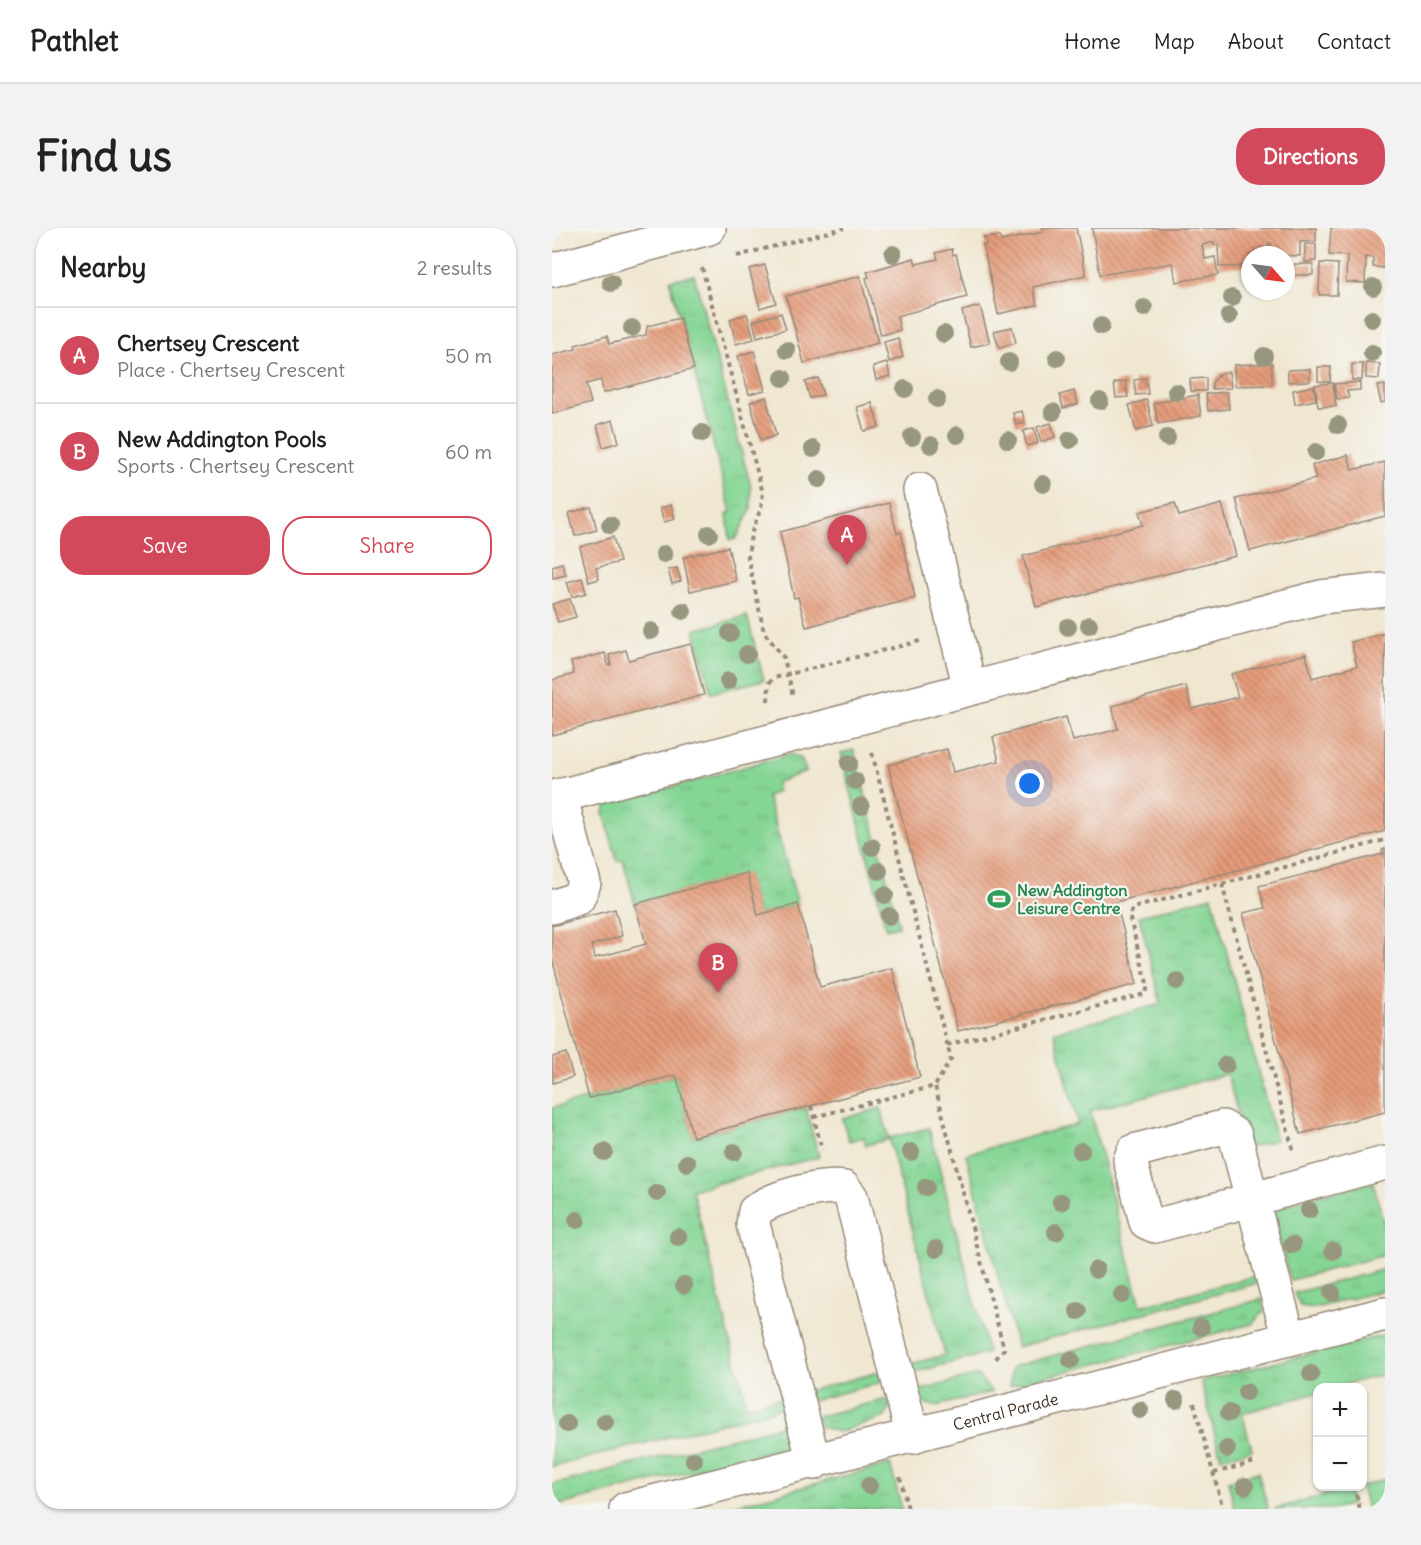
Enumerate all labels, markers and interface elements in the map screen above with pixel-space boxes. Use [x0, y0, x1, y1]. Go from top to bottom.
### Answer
text: Pathlet [30, 23, 119, 59]
text: Home [1064, 28, 1121, 55]
text: Map [1154, 28, 1195, 55]
text: About [1228, 28, 1284, 55]
text: Contact [1317, 28, 1391, 55]
button: Directions [1236, 128, 1385, 185]
text: Find us [36, 130, 172, 182]
north arrow [1241, 246, 1295, 300]
text: Nearby [60, 251, 146, 284]
text: 2 results [417, 255, 492, 280]
text: Chertsey Crescent [117, 329, 299, 357]
text: A [73, 343, 86, 368]
text: 50 m [445, 343, 492, 368]
text: Place · Chertsey Crescent [117, 357, 345, 382]
text: New Addington Pools [117, 425, 327, 453]
text: B [73, 439, 86, 464]
text: 60 m [445, 439, 492, 464]
text: Sports · Chertsey Crescent [117, 453, 354, 478]
button: Save [60, 516, 270, 575]
button: Share [282, 516, 492, 575]
pin: A [828, 516, 866, 565]
your location [1015, 769, 1044, 798]
place label: New Addington Leisure Centre [1017, 880, 1127, 918]
sports icon: New Addington Leisure Centre [986, 886, 1012, 912]
pin: B [698, 944, 738, 993]
map controls [1313, 1383, 1367, 1491]
button: + [1313, 1383, 1367, 1437]
street label: Central Parade [951, 1388, 1060, 1435]
button: − [1313, 1437, 1367, 1491]

